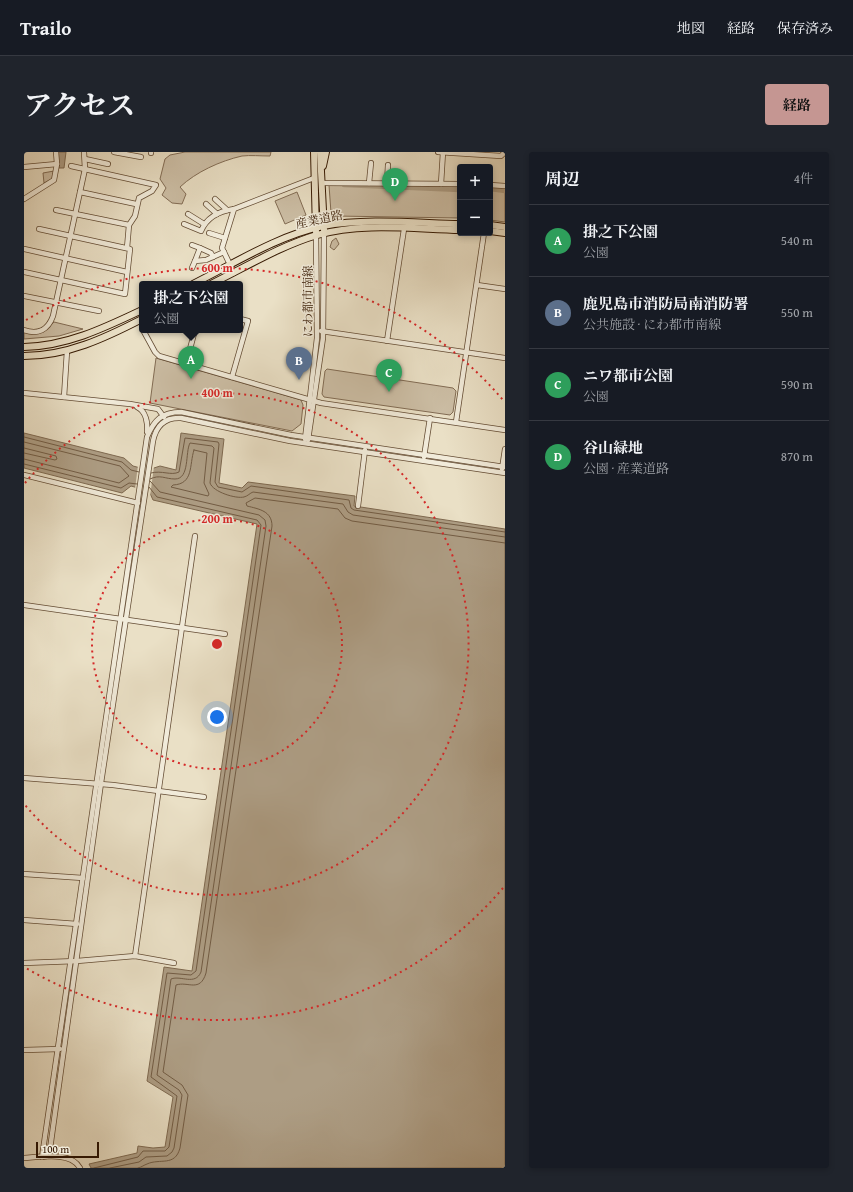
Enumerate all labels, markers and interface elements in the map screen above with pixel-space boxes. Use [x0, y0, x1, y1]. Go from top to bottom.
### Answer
text: Trailo [20, 14, 71, 42]
text: 地図 [677, 18, 705, 38]
text: 経路 [727, 18, 755, 38]
text: 保存済み [777, 18, 833, 38]
text: アクセス [24, 84, 135, 125]
button: 経路 [765, 84, 829, 125]
map controls [457, 164, 493, 236]
button: + [457, 164, 493, 200]
text: 周辺 [545, 166, 579, 191]
pin: D [382, 168, 408, 201]
text: 4件 [794, 169, 813, 188]
button: − [457, 200, 493, 236]
street label: 産業道路 [294, 206, 344, 232]
text: 掛之下公園 [583, 221, 658, 242]
text: A [554, 231, 562, 250]
text: 540 m [781, 231, 813, 250]
text: 公園 [583, 243, 609, 262]
text: 600 m [201, 259, 234, 276]
street label: にわ都市南線 [299, 265, 316, 337]
popup [139, 281, 243, 333]
text: 掛之下公園 [153, 287, 229, 308]
text: 鹿児島市消防局南消防署 [583, 293, 748, 314]
text: B [554, 303, 562, 322]
text: 550 m [781, 303, 813, 322]
text: 公園 [153, 309, 180, 328]
text: 公共施設 · にわ都市南線 [583, 315, 721, 334]
pin: A [178, 346, 204, 379]
pin: B [286, 347, 312, 380]
pin: C [376, 359, 402, 392]
text: ニワ都市公園 [583, 365, 673, 386]
text: C [554, 375, 562, 394]
text: 590 m [781, 375, 813, 394]
text: 400 m [201, 384, 234, 401]
text: 公園 [583, 387, 609, 406]
text: 谷山緑地 [583, 437, 643, 458]
text: D [554, 447, 562, 466]
text: 870 m [781, 447, 813, 466]
text: 公園 · 産業道路 [583, 459, 669, 478]
text: 200 m [201, 510, 234, 527]
centre of rings [210, 637, 224, 651]
your location [207, 707, 227, 727]
scale bar [36, 1140, 99, 1159]
text: 100 m [42, 1141, 69, 1157]

